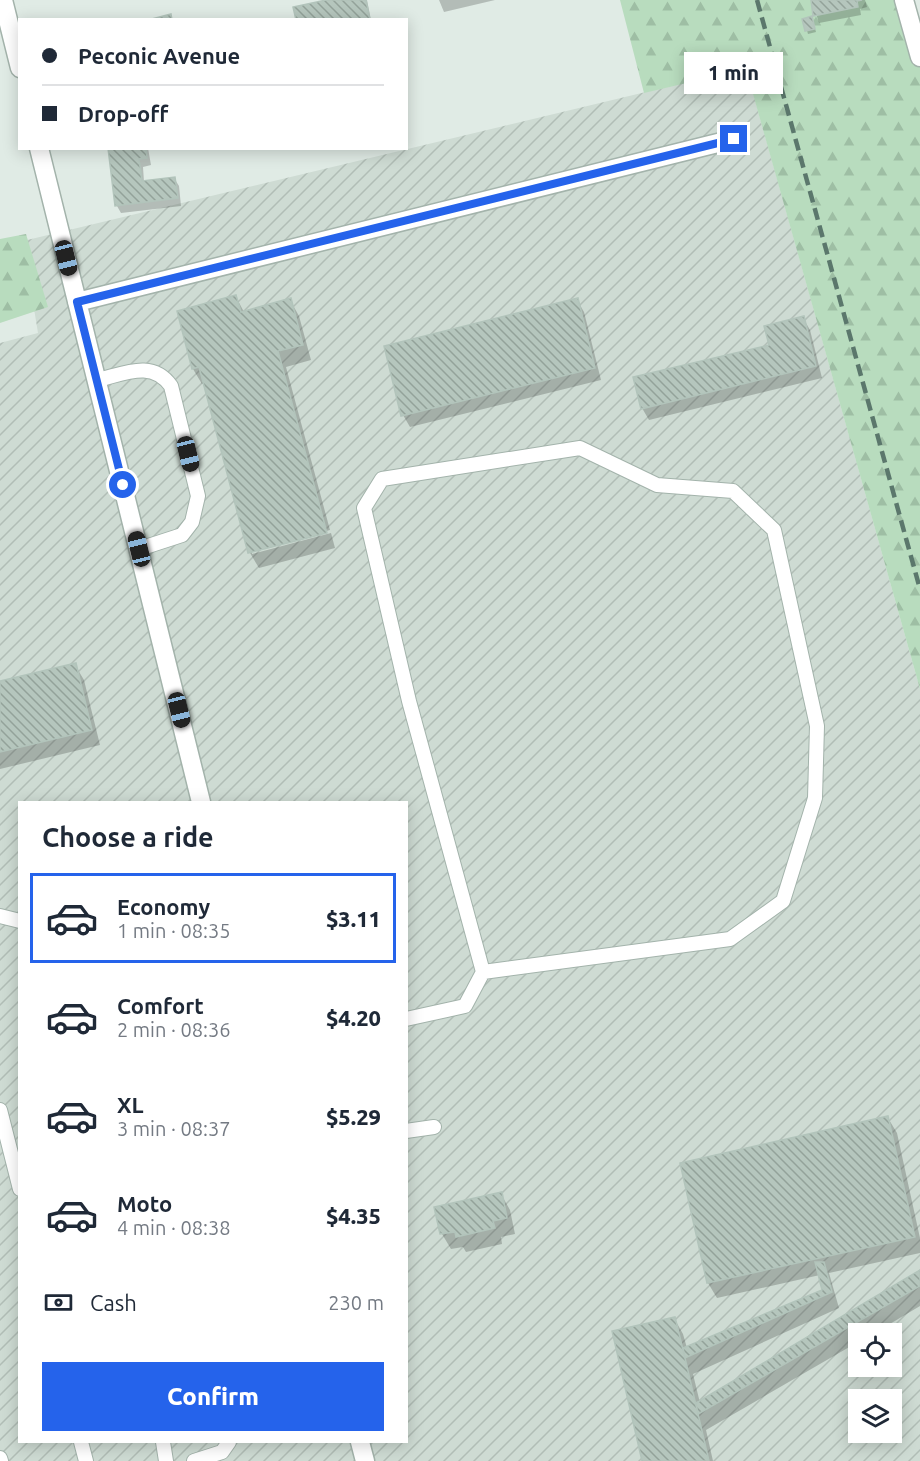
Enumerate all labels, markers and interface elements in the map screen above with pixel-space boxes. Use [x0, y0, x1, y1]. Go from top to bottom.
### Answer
text: Peconic Avenue [78, 43, 240, 68]
callout: 1 min [684, 52, 783, 94]
text: 1 min [708, 61, 759, 84]
text: Drop-off [78, 101, 168, 126]
route end [720, 125, 747, 152]
car [53, 238, 79, 278]
car [175, 434, 201, 474]
route start [109, 471, 136, 498]
car [126, 529, 152, 569]
car [166, 690, 192, 730]
text: Choose a ride [42, 822, 214, 852]
icon: car [45, 891, 99, 945]
text: Economy [117, 894, 210, 919]
text: $3.11 [326, 906, 381, 931]
text: 1 min · 08:35 [117, 919, 231, 942]
icon: car [45, 990, 99, 1044]
text: Comfort [117, 993, 204, 1018]
text: $4.20 [326, 1005, 381, 1030]
text: 2 min · 08:36 [117, 1018, 231, 1041]
icon: car [45, 1089, 99, 1143]
text: XL [117, 1092, 144, 1117]
text: $5.29 [326, 1104, 381, 1129]
text: 3 min · 08:37 [117, 1117, 231, 1140]
icon: car [45, 1188, 99, 1242]
text: Moto [117, 1191, 172, 1216]
text: $4.35 [326, 1203, 381, 1228]
text: 4 min · 08:38 [117, 1216, 231, 1239]
icon: cash [42, 1286, 75, 1319]
text: Cash [90, 1290, 137, 1315]
text: 230 m [328, 1291, 384, 1314]
map controls [848, 1323, 902, 1443]
button: locate [848, 1323, 902, 1377]
button: Confirm [42, 1362, 384, 1431]
button: layers [848, 1389, 902, 1443]

